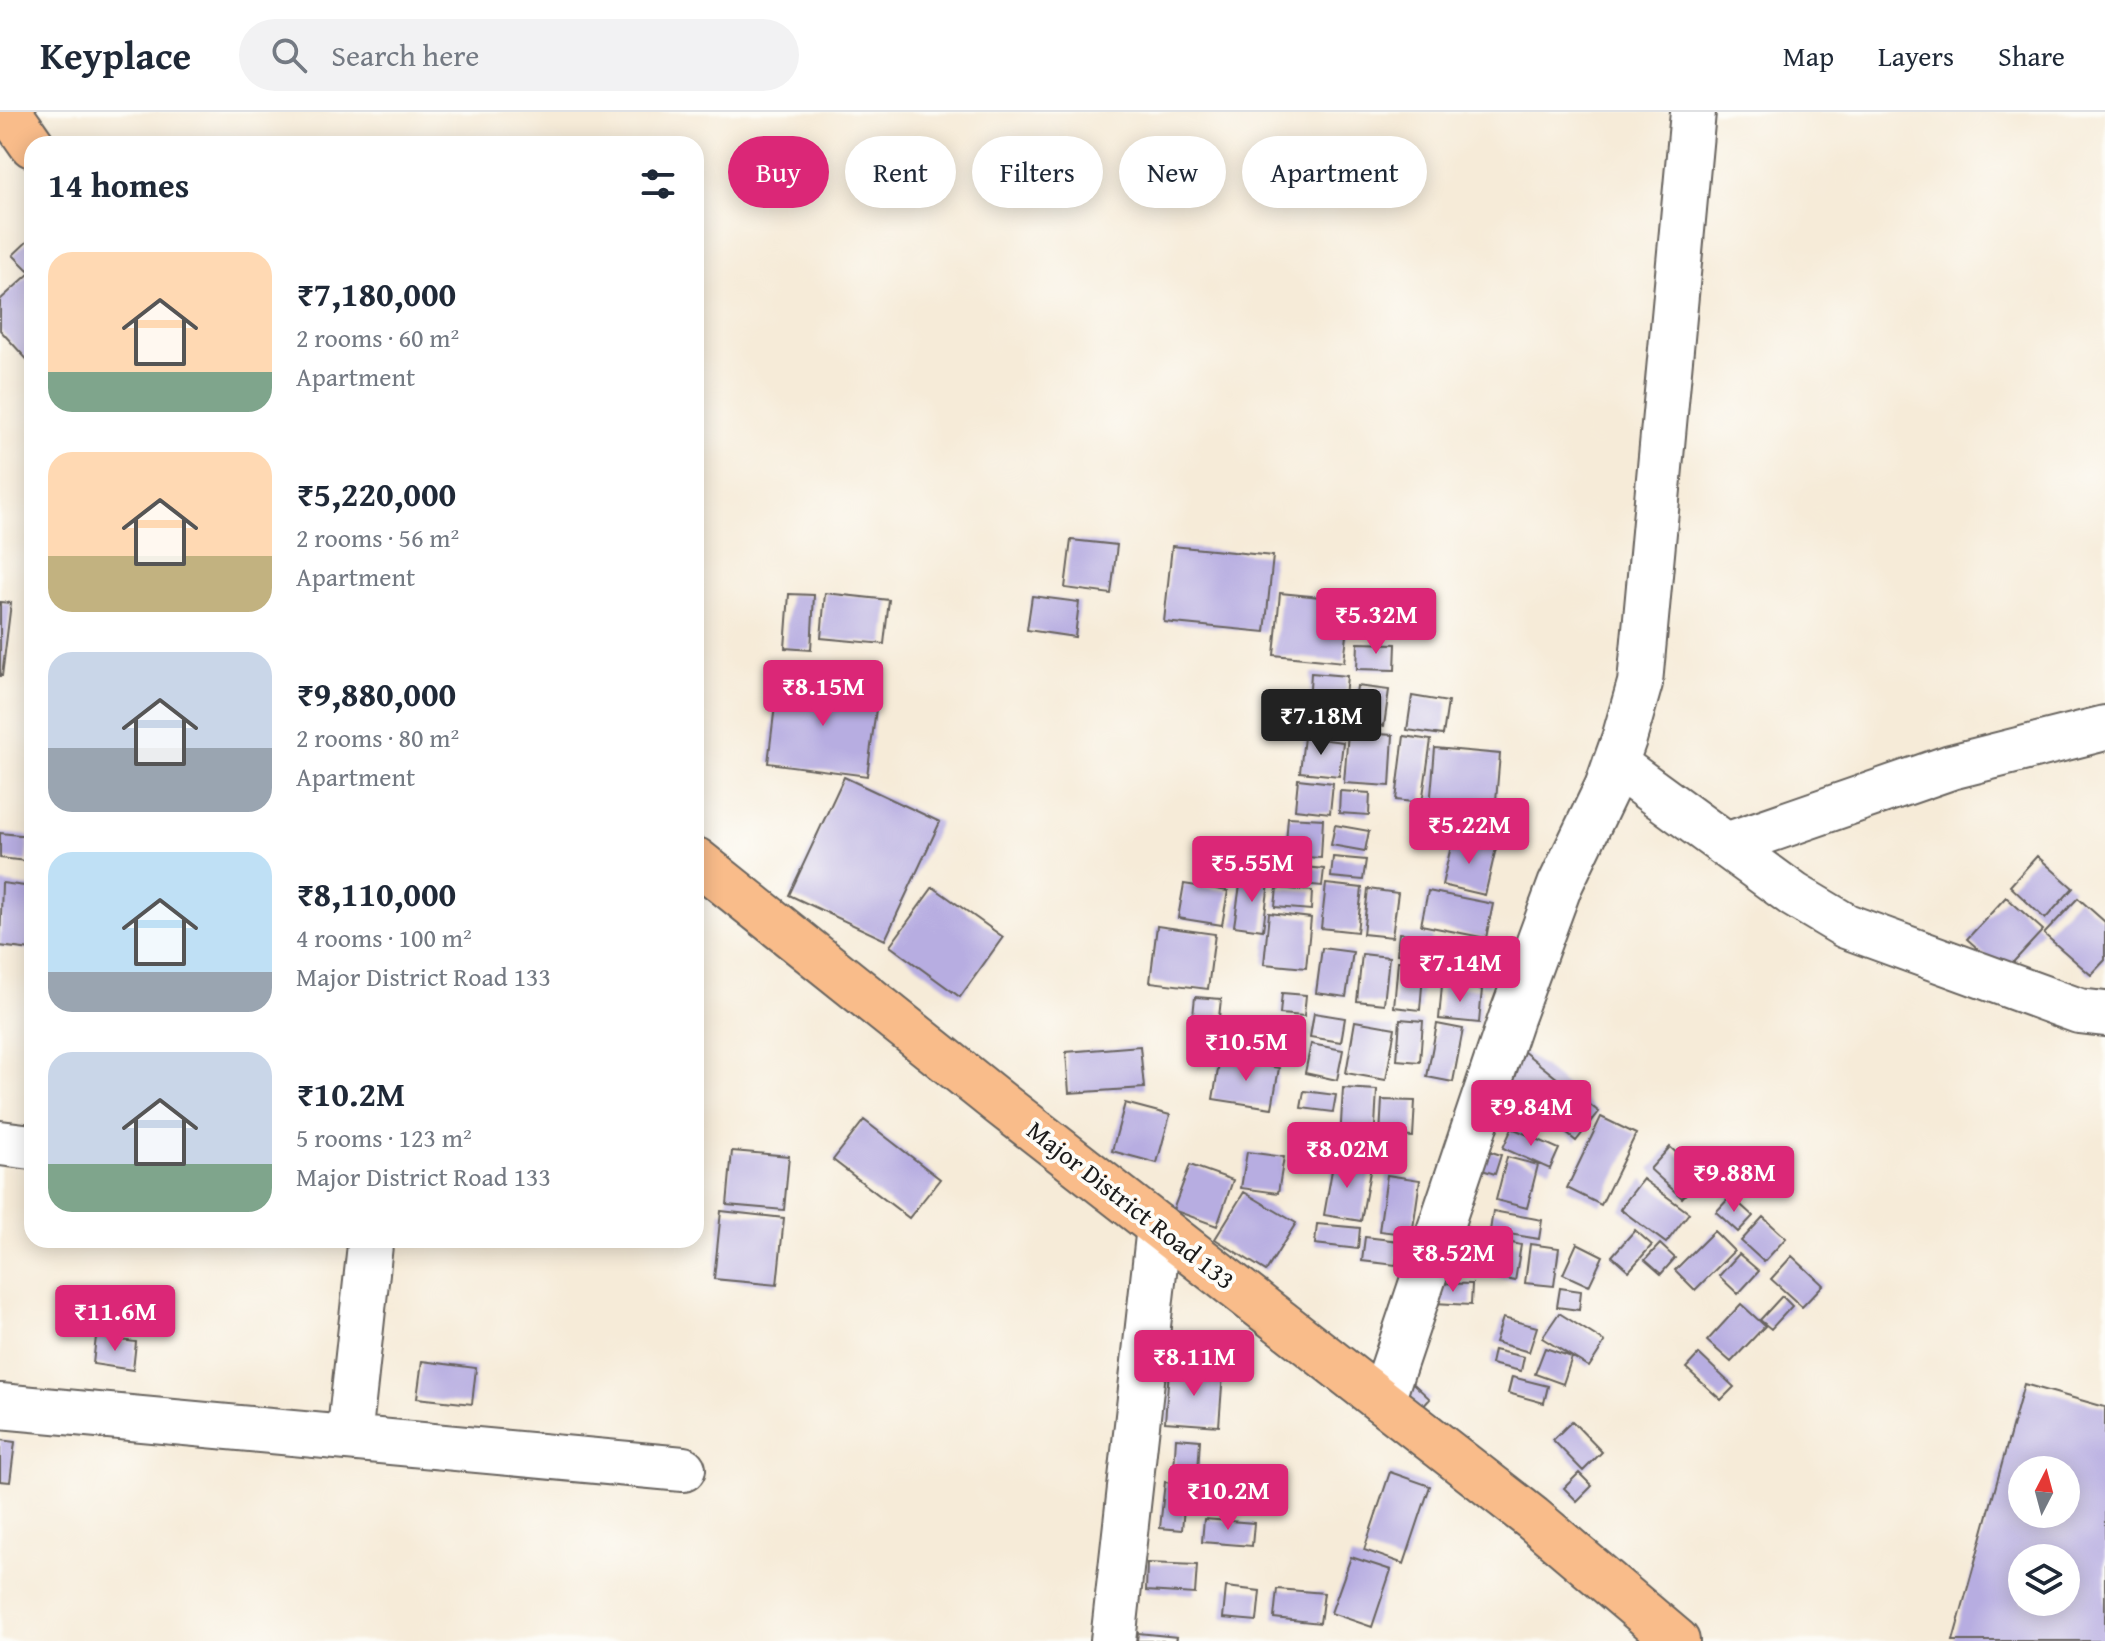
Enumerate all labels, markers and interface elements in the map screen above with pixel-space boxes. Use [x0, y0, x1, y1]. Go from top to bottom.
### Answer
search box [239, 19, 799, 91]
text: Keyplace [40, 27, 191, 83]
icon: search [267, 33, 311, 77]
text: Search here [331, 33, 479, 77]
text: Map [1783, 35, 1834, 76]
text: Layers [1878, 35, 1954, 76]
text: Share [1998, 35, 2065, 76]
chip: Buy [728, 136, 829, 208]
chip: Rent [845, 136, 956, 208]
chip: Filters [972, 136, 1103, 208]
chip: New [1119, 136, 1226, 208]
chip: Apartment [1242, 136, 1427, 208]
text: 14 homes [48, 160, 189, 209]
icon: filters [636, 162, 680, 206]
text: ₹7,180,000 [296, 269, 456, 318]
icon: home [112, 284, 208, 380]
text: 2 rooms · 60 m² [296, 318, 459, 357]
text: Apartment [296, 357, 415, 396]
text: ₹5,220,000 [296, 469, 456, 518]
icon: home [112, 484, 208, 580]
text: 2 rooms · 56 m² [296, 518, 459, 557]
text: Apartment [296, 557, 415, 596]
pin: ₹5.32M [1311, 588, 1441, 656]
text: ₹5.32M [1334, 594, 1418, 633]
pin: ₹8.15M [758, 660, 888, 728]
text: ₹8.15M [781, 666, 865, 705]
text: ₹9,880,000 [296, 669, 456, 718]
icon: home [112, 684, 208, 780]
pin: ₹7.18M [1256, 689, 1386, 757]
text: ₹7.18M [1279, 695, 1363, 734]
text: 2 rooms · 80 m² [296, 718, 459, 757]
text: Apartment [296, 757, 415, 796]
pin: ₹5.22M [1404, 798, 1534, 866]
text: ₹5.22M [1427, 804, 1511, 843]
pin: ₹5.55M [1187, 836, 1317, 904]
text: ₹5.55M [1210, 842, 1294, 881]
text: ₹8,110,000 [296, 869, 456, 918]
icon: home [112, 884, 208, 980]
text: 4 rooms · 100 m² [296, 918, 472, 957]
pin: ₹7.14M [1395, 936, 1525, 1004]
text: ₹7.14M [1418, 942, 1502, 981]
text: Major District Road 133 [296, 957, 551, 996]
pin: ₹10.5M [1181, 1015, 1311, 1083]
text: ₹10.5M [1204, 1021, 1288, 1060]
text: ₹10.2M [296, 1069, 405, 1118]
pin: ₹9.84M [1466, 1080, 1596, 1148]
icon: home [112, 1084, 208, 1180]
text: ₹9.84M [1489, 1086, 1573, 1125]
street label: Major District Road 133 [1019, 1111, 1244, 1298]
text: 5 rooms · 123 m² [296, 1118, 472, 1157]
pin: ₹8.02M [1282, 1122, 1412, 1190]
text: ₹8.02M [1305, 1128, 1389, 1167]
pin: ₹9.88M [1669, 1146, 1799, 1214]
text: ₹9.88M [1692, 1152, 1776, 1191]
text: Major District Road 133 [296, 1157, 551, 1196]
pin: ₹8.52M [1388, 1226, 1518, 1294]
text: ₹8.52M [1411, 1232, 1495, 1271]
pin: ₹11.6M [50, 1285, 180, 1353]
text: ₹11.6M [73, 1291, 157, 1330]
pin: ₹8.11M [1129, 1330, 1259, 1398]
text: ₹8.11M [1152, 1336, 1236, 1375]
north arrow [2008, 1456, 2080, 1528]
map controls [2008, 1456, 2080, 1616]
pin: ₹10.2M [1163, 1464, 1293, 1532]
text: ₹10.2M [1186, 1470, 1270, 1509]
button: layers [2008, 1544, 2080, 1616]

